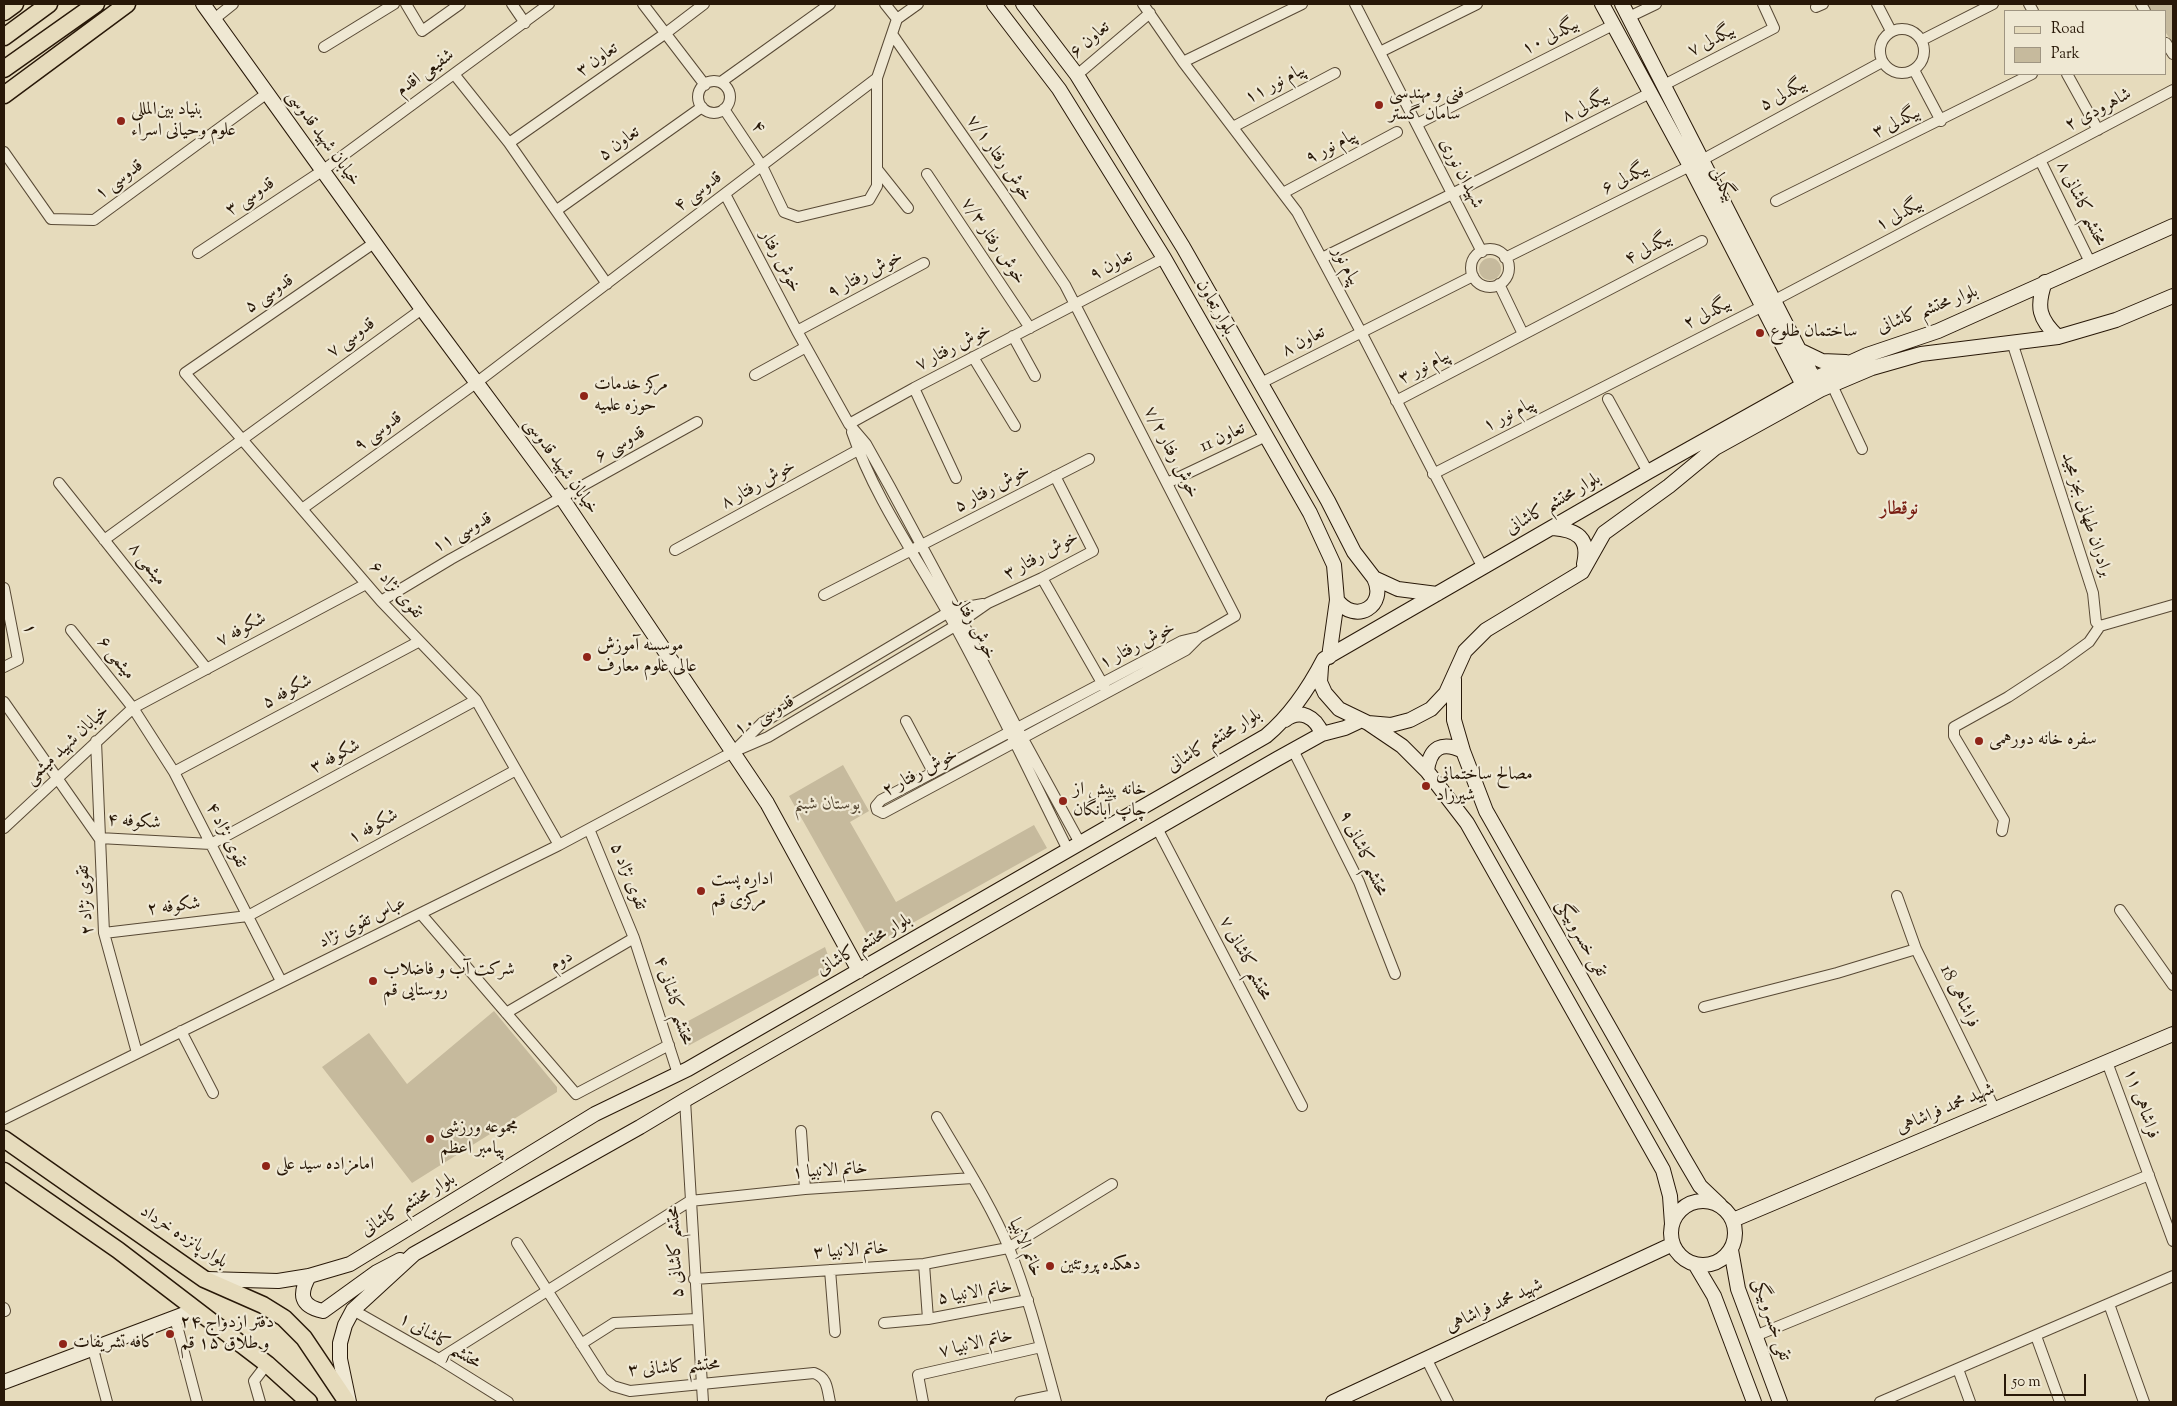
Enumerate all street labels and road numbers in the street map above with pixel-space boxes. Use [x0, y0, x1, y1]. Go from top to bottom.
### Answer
street label: بیگدلی ۱۰ [1519, 15, 1583, 61]
street label: تعاون ۶ [1067, 18, 1115, 64]
street label: بیگدلی ۷ [1685, 21, 1739, 63]
street label: تعاون ۳ [573, 39, 623, 83]
street label: شفیعی اقدم [393, 46, 459, 102]
street label: پیام نور ۱۱ [1242, 60, 1310, 110]
street label: بیگدلی ۵ [1757, 75, 1811, 117]
street label: شاهرودی ۲ [2062, 85, 2136, 137]
street label: خیابان شهید قدوسی [280, 87, 364, 191]
street label: بیگدلی ۸ [1559, 87, 1613, 129]
street label: بیگدلی ۳ [1870, 103, 1924, 145]
street label: خوش رفتار ۷/۱ [960, 112, 1036, 206]
street label: ۴ [745, 118, 769, 138]
street label: تعاون ۵ [595, 123, 645, 167]
street label: پیام نور ۹ [1302, 125, 1362, 171]
street label: شهیدان نوری [1433, 135, 1487, 213]
street label: قدوسی ۱ [92, 156, 148, 206]
street label: محتشم کاشانی ۸ [2050, 158, 2110, 250]
street label: بیگدلی ۶ [1599, 159, 1653, 201]
street label: بیگدلی [1703, 164, 1739, 206]
street label: قدوسی ۴ [671, 168, 727, 218]
street label: قدوسی ۳ [222, 174, 280, 222]
street label: خوش رفتار ۷/۳ [955, 194, 1029, 290]
street label: بیگدلی ۱ [1873, 195, 1927, 237]
street label: خوش رفتار [754, 227, 804, 297]
street label: بیگدلی ۴ [1622, 229, 1676, 271]
street label: پیام نور [1326, 244, 1364, 290]
street label: خوش رفتار ۹ [825, 247, 907, 305]
street label: تعاون ۹ [1087, 247, 1137, 287]
street label: قدوسی ۵ [241, 271, 299, 319]
street label: بلوار تعاون [1190, 276, 1238, 340]
street label: بلوار محتشم کاشانی [1875, 282, 1981, 340]
street label: بیگدلی ۲ [1681, 294, 1735, 336]
street label: قدوسی ۷ [324, 314, 380, 364]
street label: خوش رفتار ۷ [912, 321, 996, 377]
street label: تعاون ۸ [1279, 323, 1329, 363]
street label: پیام نور ۳ [1395, 345, 1455, 391]
street label: پیام نور ۱ [1480, 394, 1540, 438]
street label: خوش رفتار ۷/۲ [1138, 403, 1202, 503]
street label: قدوسی ۹ [351, 408, 407, 458]
street label: خیابان شهید قدوسی [518, 415, 602, 519]
street label: تعاون 11 [1197, 419, 1249, 459]
street label: قدوسی ۶ [592, 423, 650, 469]
street label: برادران طهانی بجز مجید [2055, 450, 2115, 580]
street label: خوش رفتار ۸ [718, 457, 800, 515]
street label: خوش رفتار ۵ [952, 461, 1034, 519]
street label: بلوار محتشم کاشانی [1503, 469, 1605, 541]
street label: قدوسی ۱۱ [429, 509, 497, 559]
street label: خوش رفتار ۳ [1001, 528, 1083, 586]
street label: میثمی ۸ [122, 539, 170, 591]
street label: تقوی نژاد ۶ [363, 558, 427, 624]
street label: خوش رفتار [949, 594, 999, 664]
street label: شکوفه ۷ [213, 609, 271, 653]
street label: خوش رفتار ۱ [1096, 619, 1180, 675]
street label: ۱ [16, 622, 40, 636]
street label: میثمی ۶ [91, 633, 139, 685]
street label: شکوفه ۵ [259, 671, 317, 715]
street label: قدوسی ۱۰ [731, 692, 799, 742]
street label: خیابان شهید میثمی [21, 701, 115, 791]
street label: بلوار محتشم کاشانی [1164, 705, 1266, 779]
street label: شکوفه ۳ [307, 736, 365, 780]
street label: خوش رفتار ۲ [880, 745, 962, 803]
street label: تقوی نژاد ۴ [199, 800, 251, 872]
street label: شکوفه ۱ [345, 806, 403, 850]
street label: محتشم کاشانی ۹ [1333, 808, 1391, 900]
street label: شکوفه ۴ [107, 810, 161, 836]
street label: تقوی نژاد ۵ [604, 840, 650, 914]
street label: تقوی نژاد ۲ [74, 864, 100, 936]
street label: شکوفه ۲ [146, 894, 202, 922]
street label: عباس تقوی نژاد [316, 894, 410, 954]
street label: تقی خسروبیگی [1549, 897, 1611, 981]
street label: بلوار محتشم کاشانی [814, 910, 916, 982]
street label: محتشم کاشانی ۷ [1213, 913, 1275, 1005]
street label: دوم [546, 947, 578, 977]
street label: محتشم کاشانی ۴ [648, 954, 696, 1048]
street label: فراشاهی 18 [1934, 962, 1982, 1032]
street label: فراشاهی ۱۱ [2117, 1066, 2163, 1142]
street label: شهید محمد فراشاهی [1894, 1080, 1998, 1140]
street label: خاتم الانبیا ۱ [792, 1159, 868, 1185]
street label: بلوار محتشم کاشانی [358, 1169, 460, 1243]
street label: بلوار پانزده خرداد [135, 1202, 231, 1274]
street label: محتشم کاشانی ۵ [664, 1206, 690, 1298]
street label: خاتم الانبیا [1002, 1216, 1046, 1280]
street label: خاتم الانبیا ۳ [813, 1239, 889, 1265]
street label: شهید محمد فراشاهی [1443, 1275, 1547, 1339]
street label: تقی خسروبیگی [1746, 1276, 1794, 1364]
street label: خاتم الانبیا ۵ [936, 1277, 1014, 1311]
street label: محتشم کاشانی ۱ [394, 1309, 484, 1375]
street label: خاتم الانبیا ۷ [937, 1326, 1015, 1364]
street label: محتشم کاشانی ۳ [627, 1355, 721, 1383]

